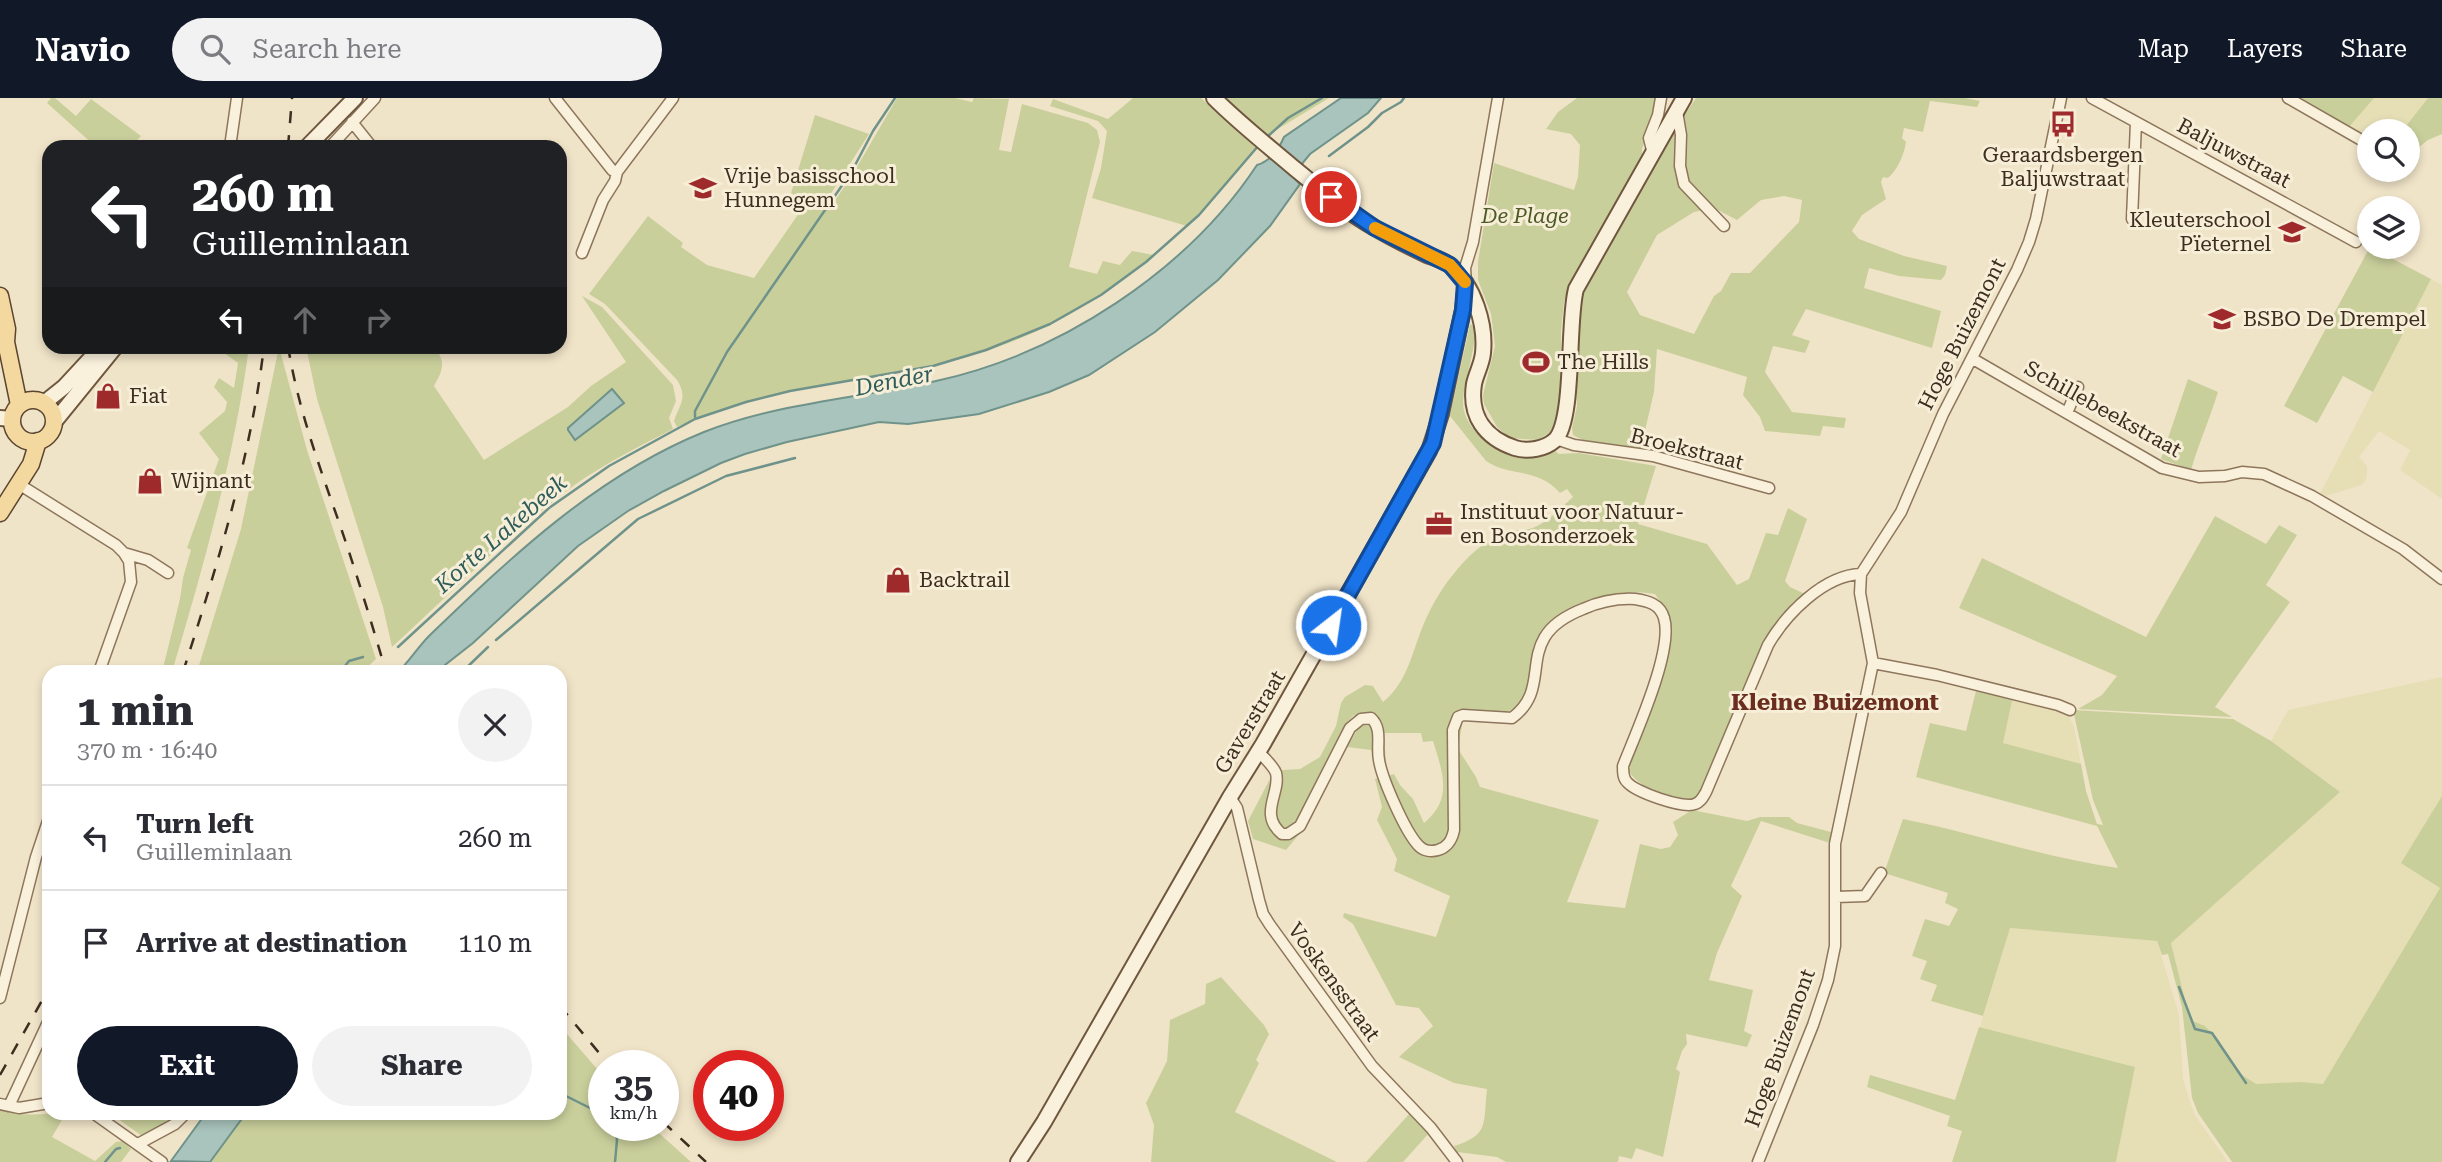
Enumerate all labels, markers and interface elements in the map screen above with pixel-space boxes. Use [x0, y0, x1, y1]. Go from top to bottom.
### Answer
search box [172, 18, 662, 81]
text: Navio [35, 30, 130, 69]
icon: search [196, 30, 234, 68]
text: Search here [252, 34, 401, 64]
text: Map [2138, 35, 2189, 63]
text: Layers [2227, 35, 2303, 63]
text: Share [2341, 35, 2407, 63]
bus stop icon: Geraardsbergen Baljuwstraat [2048, 109, 2078, 139]
street label: Baljuwstraat [2173, 113, 2295, 193]
map controls [2357, 119, 2420, 259]
button: search [2357, 119, 2420, 182]
place label: Geraardsbergen Baljuwstraat [1983, 143, 2144, 191]
place label: Vrije basisschool Hunnegem [724, 164, 896, 212]
text: 260 m [192, 166, 334, 223]
pin [1301, 167, 1361, 227]
icon: left [77, 168, 168, 259]
school or university icon: Vrije basisschool Hunnegem [688, 173, 718, 203]
icon: arrive [1312, 178, 1350, 216]
button: layers [2357, 196, 2420, 259]
park label: De Plage [1480, 204, 1569, 228]
place label: Kleuterschool Pïeternel [2129, 208, 2272, 256]
school or university icon: Kleuterschool Pïeternel [2277, 217, 2307, 247]
text: Guilleminlaan [192, 225, 410, 263]
street label: Hoge Buizemont [1913, 254, 2011, 414]
icon: left [213, 301, 251, 339]
icon: ahead [286, 301, 324, 339]
icon: right [359, 301, 397, 339]
school or university icon: BSBO De Drempel [2207, 304, 2237, 334]
place label: BSBO De Drempel [2243, 307, 2427, 331]
sports icon: The Hills [1521, 347, 1551, 377]
place label: The Hills [1557, 350, 1649, 374]
street label: Schillebeekstraat [2020, 356, 2186, 462]
water label: Dender [851, 360, 936, 402]
shop icon: Fiat [93, 381, 123, 411]
place label: Fiat [129, 384, 167, 408]
street label: Broekstraat [1628, 423, 1746, 475]
shop icon: Wijnant [135, 466, 165, 496]
place label: Wijnant [171, 469, 252, 493]
water label: Korte Lakebeek [429, 469, 573, 599]
place label: Instituut voor Natuur- en Bosonderzoek [1460, 500, 1684, 548]
office icon: Instituut voor Natuur- en Bosonderzoek [1424, 509, 1454, 539]
shop icon: Backtrail [883, 565, 913, 595]
place label: Backtrail [919, 568, 1011, 592]
position arrow [1294, 588, 1368, 662]
street label: Gaverstraat [1210, 666, 1290, 778]
text: 1 min [77, 686, 194, 735]
button: close [458, 688, 532, 762]
district label: Kleine Buizemont [1731, 689, 1939, 716]
text: 370 m · 16:40 [77, 737, 217, 764]
text: Turn left [136, 809, 254, 839]
icon: left [77, 819, 115, 857]
text: 260 m [458, 823, 532, 853]
text: Guilleminlaan [136, 839, 292, 866]
street label: Voskensstraat [1283, 918, 1385, 1046]
icon: arrive [77, 924, 115, 962]
text: Arrive at destination [136, 928, 407, 958]
text: 110 m [458, 928, 532, 958]
street label: Hoge Buizemont [1740, 965, 1820, 1130]
button: Exit [77, 1026, 298, 1106]
button: Share [312, 1026, 532, 1106]
speed limit sign: 40 [693, 1050, 784, 1141]
text: 35 [614, 1066, 653, 1107]
text: km/h [609, 1102, 658, 1123]

